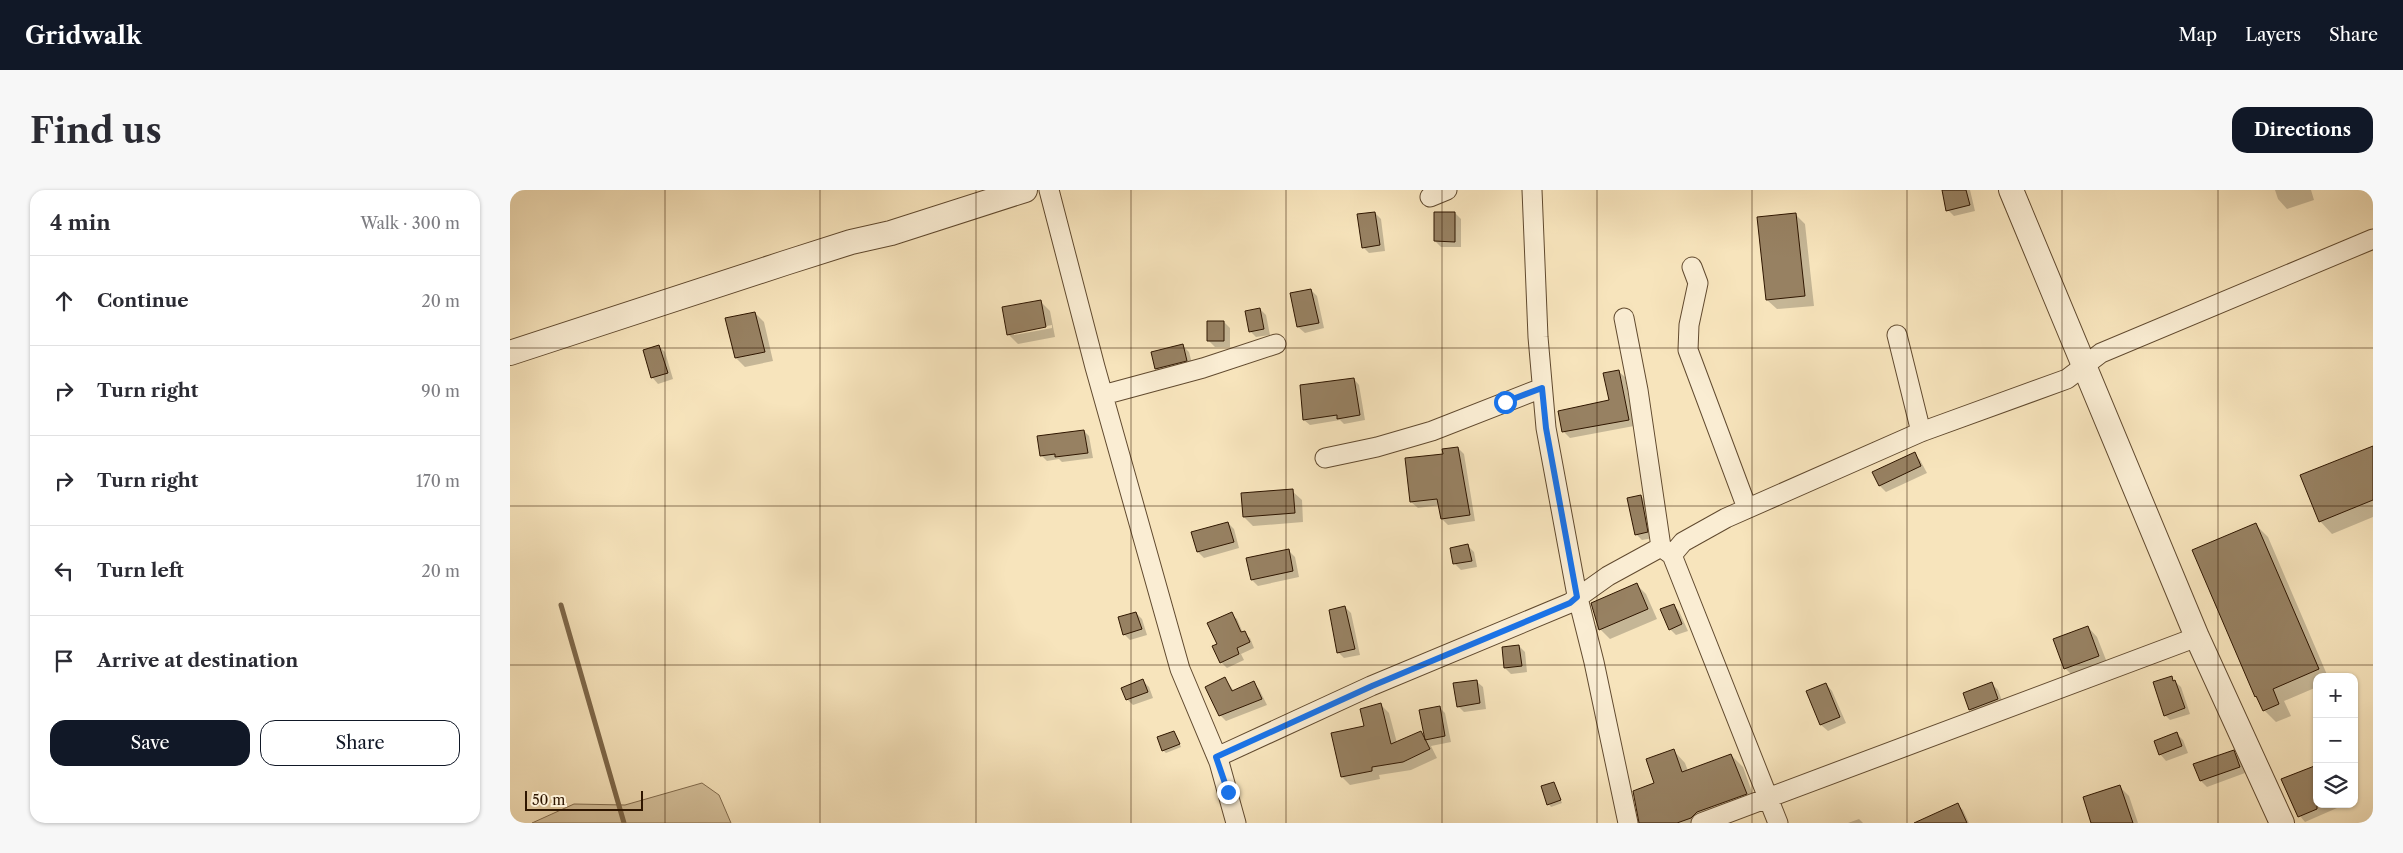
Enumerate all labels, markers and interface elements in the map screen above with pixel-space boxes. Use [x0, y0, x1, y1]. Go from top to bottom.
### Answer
text: Gridwalk [25, 21, 142, 50]
text: Map [2179, 24, 2217, 46]
text: Layers [2245, 24, 2301, 46]
text: Share [2329, 24, 2378, 46]
button: Directions [2232, 107, 2373, 153]
text: Find us [30, 109, 162, 152]
text: 4 min [50, 210, 111, 235]
text: Walk · 300 m [361, 213, 460, 233]
icon: ahead [50, 287, 78, 315]
text: Continue [97, 289, 189, 312]
text: 20 m [421, 291, 460, 311]
icon: right [50, 377, 78, 405]
text: Turn right [97, 379, 198, 402]
text: 90 m [421, 381, 460, 401]
route start [1494, 391, 1517, 414]
icon: right [50, 467, 78, 495]
text: Turn right [97, 469, 198, 492]
text: 170 m [416, 471, 460, 491]
icon: left [50, 557, 78, 585]
text: Turn left [97, 559, 184, 582]
text: 20 m [421, 561, 460, 581]
icon: arrive [50, 647, 78, 675]
text: Arrive at destination [97, 649, 298, 672]
map controls [2313, 673, 2358, 808]
button: + [2313, 673, 2358, 718]
button: − [2313, 718, 2358, 763]
button: Save [50, 720, 250, 766]
button: Share [260, 720, 460, 766]
button: layers [2313, 763, 2358, 808]
route end [1217, 781, 1240, 804]
scale bar [525, 788, 642, 811]
text: 50 m [532, 791, 565, 809]

